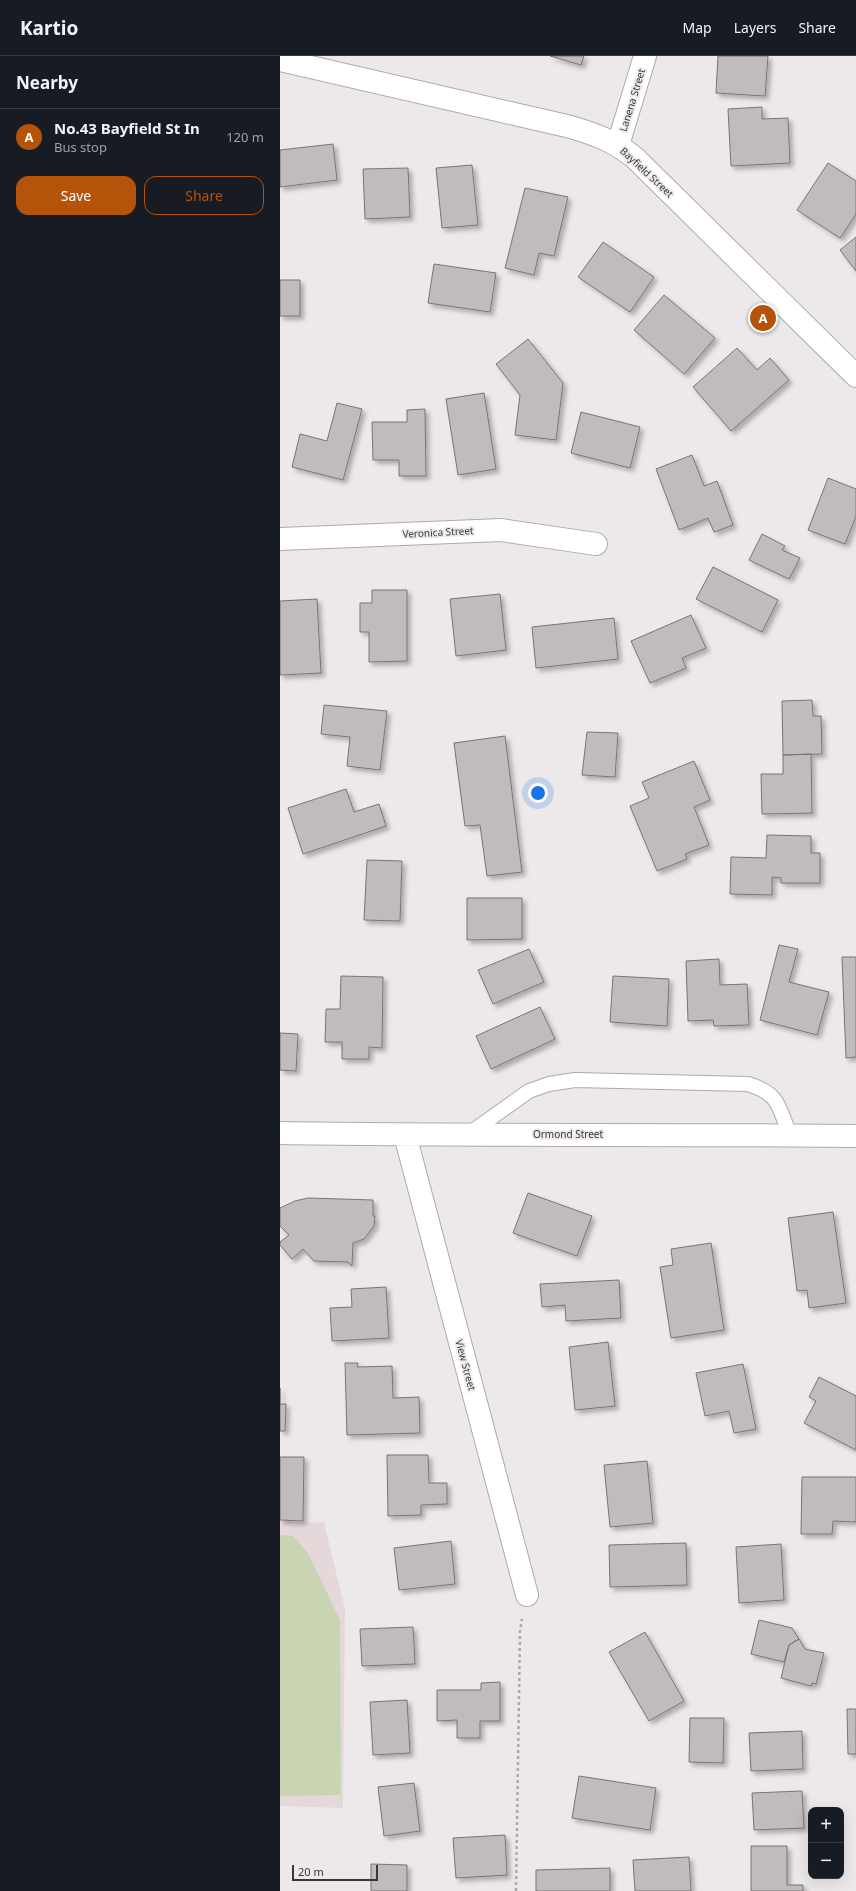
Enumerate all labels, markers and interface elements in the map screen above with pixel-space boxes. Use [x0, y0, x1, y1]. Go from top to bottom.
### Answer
text: Kartio [20, 15, 78, 41]
text: Map [683, 18, 712, 37]
text: Layers [734, 18, 776, 37]
text: Share [798, 18, 836, 37]
street label: Lanena Street [616, 67, 648, 133]
text: Nearby [16, 71, 78, 94]
text: No.43 Bayfield St In [54, 118, 200, 138]
text: A [25, 128, 34, 146]
text: 120 m [226, 128, 264, 146]
text: Bus stop [54, 138, 107, 156]
street label: Bayfield Street [617, 144, 677, 201]
button: Save [16, 176, 136, 215]
button: Share [144, 176, 264, 215]
pin: A [750, 303, 776, 333]
street label: Veronica Street [402, 523, 474, 541]
your location [528, 783, 548, 803]
street label: Ormond Street [533, 1127, 603, 1141]
street label: View Street [452, 1338, 480, 1392]
map controls [808, 1807, 844, 1879]
button: + [808, 1807, 844, 1843]
button: − [808, 1843, 844, 1879]
scale bar [292, 1863, 378, 1882]
text: 20 m [298, 1864, 324, 1879]

